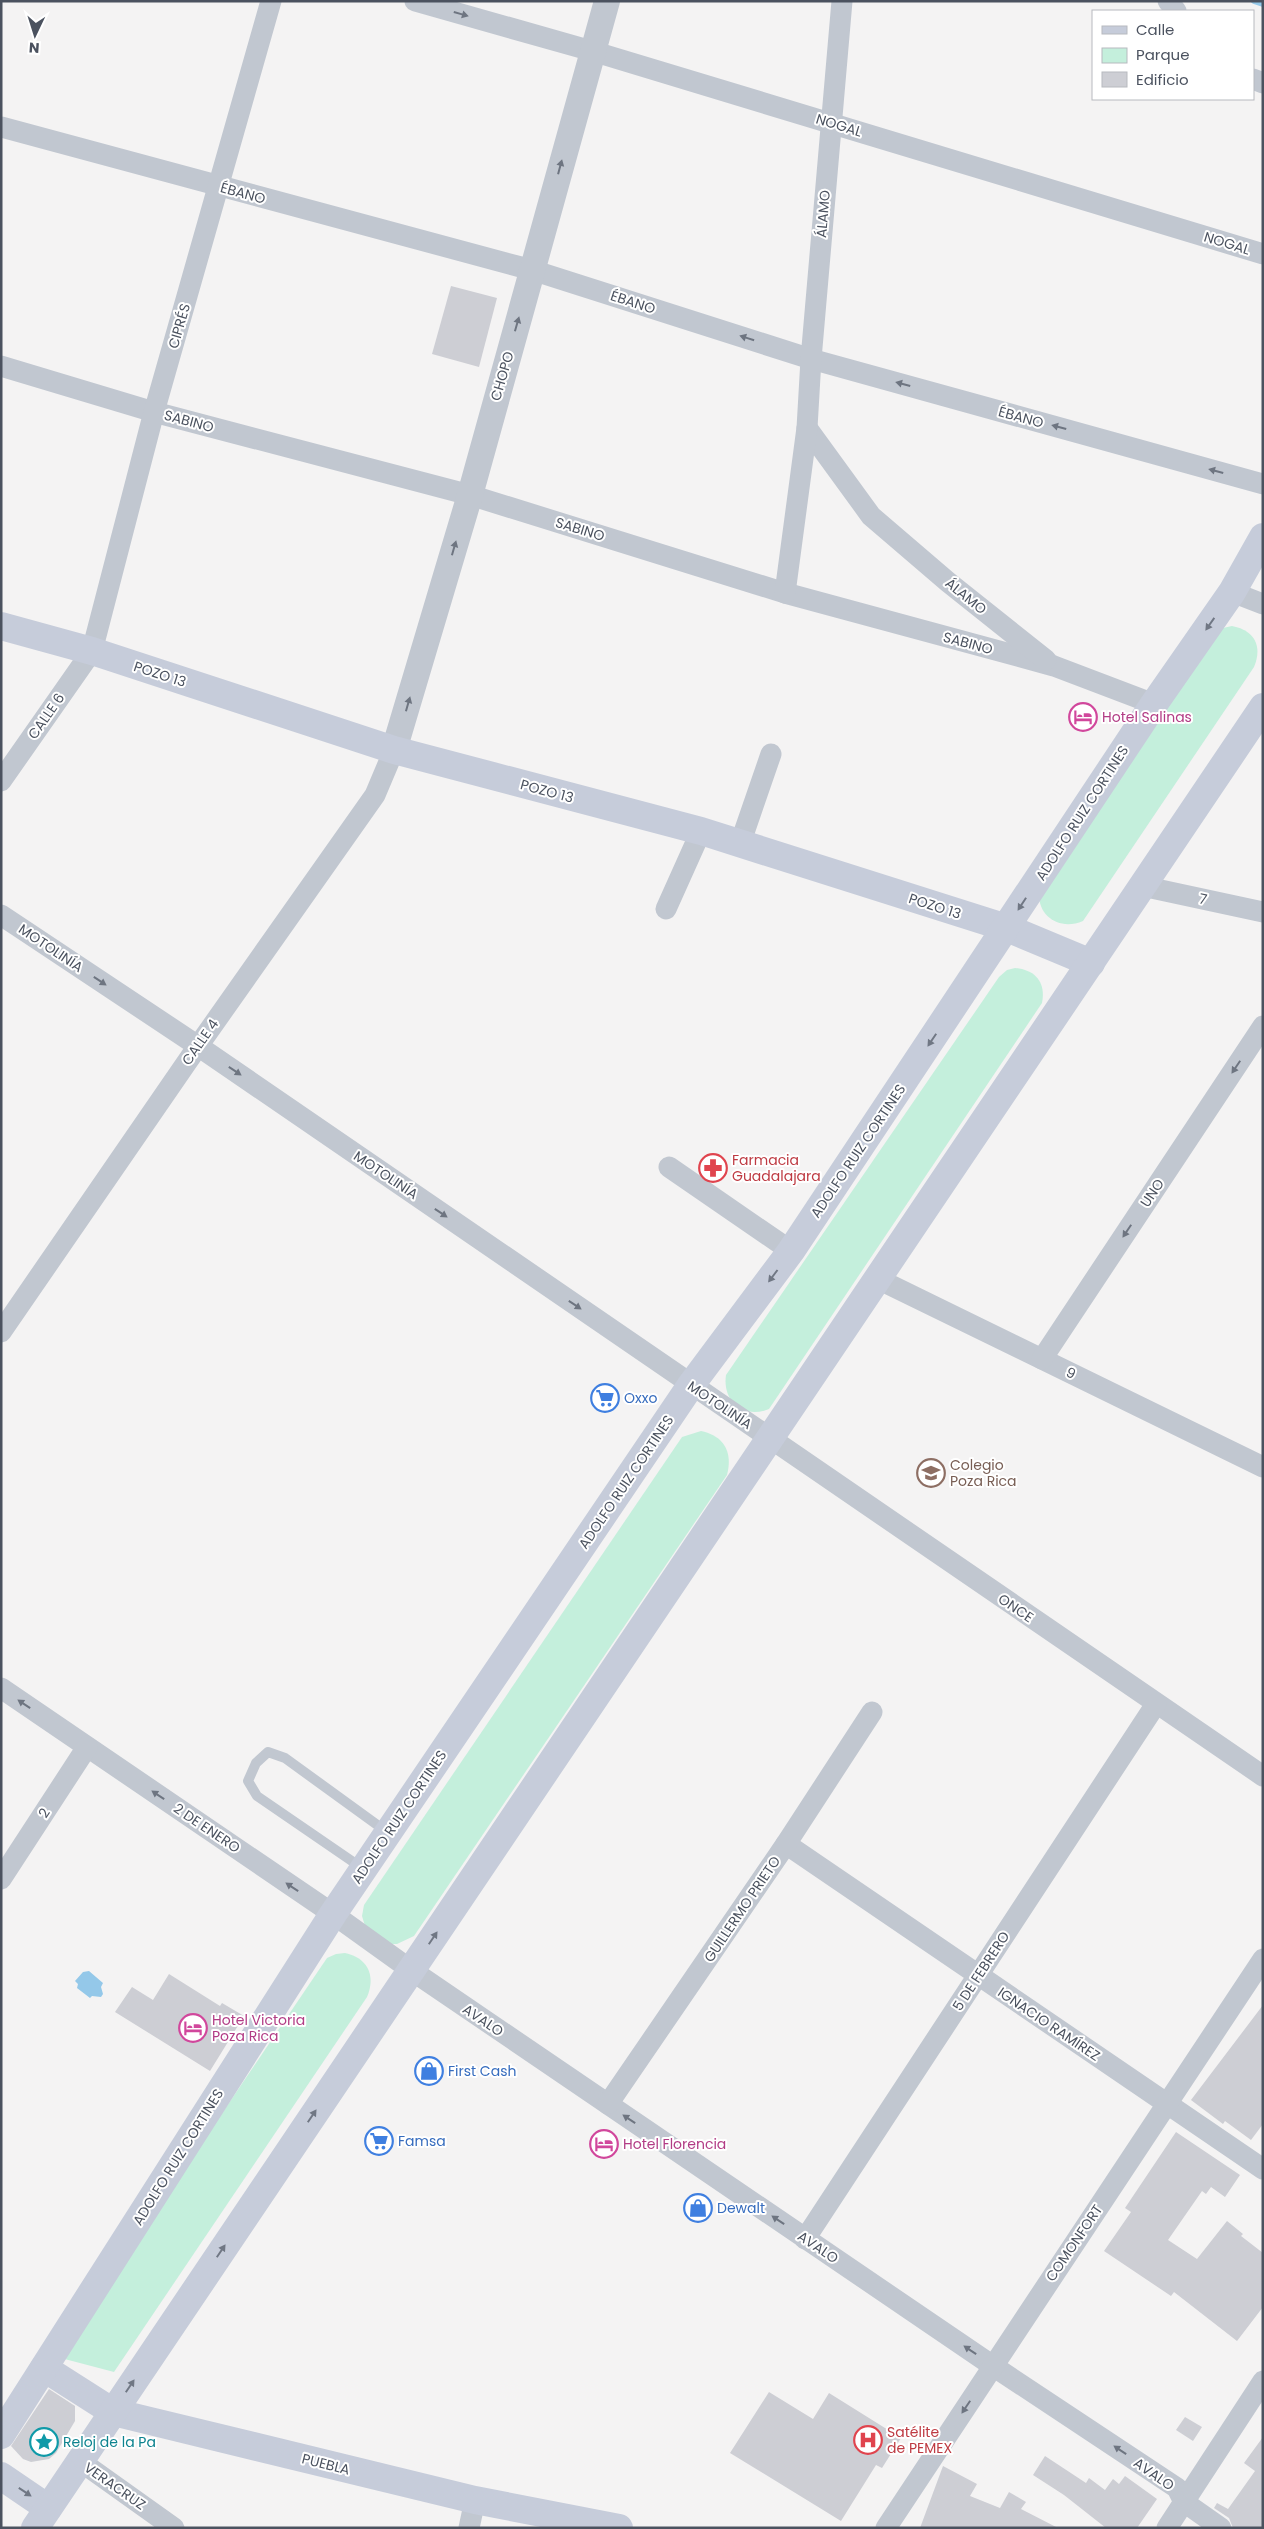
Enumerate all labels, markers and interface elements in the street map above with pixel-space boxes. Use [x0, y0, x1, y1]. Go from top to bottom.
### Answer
north arrow [10, 10, 60, 60]
legend [1092, 10, 1254, 100]
one-way arrow [454, 11, 469, 19]
text: Calle [1136, 19, 1174, 40]
text: N [28, 38, 40, 58]
text: Parque [1136, 44, 1189, 65]
text: Edificio [1136, 69, 1189, 90]
street label: NOGAL [813, 109, 865, 141]
one-way arrow [557, 160, 565, 175]
street label: ÉBANO [218, 177, 268, 209]
street label: ÁLAMO [811, 189, 835, 239]
street label: NOGAL [1201, 227, 1253, 259]
street label: ÉBANO [608, 285, 658, 319]
street label: CIPRÉS [163, 301, 195, 351]
one-way arrow [513, 317, 521, 332]
one-way arrow [739, 334, 754, 342]
street label: CHOPO [485, 349, 519, 403]
one-way arrow [895, 380, 910, 388]
street label: ÉBANO [996, 401, 1046, 433]
street label: SABINO [162, 405, 216, 437]
one-way arrow [1052, 423, 1067, 431]
one-way arrow [1208, 466, 1223, 474]
street label: SABINO [553, 512, 607, 546]
one-way arrow [450, 540, 458, 555]
street label: ÁLAMO [941, 573, 991, 619]
one-way arrow [1205, 617, 1215, 630]
street label: SABINO [941, 627, 995, 659]
street label: POZO 13 [131, 656, 189, 692]
street label: CALLE 6 [23, 689, 69, 743]
one-way arrow [404, 696, 412, 711]
hotel icon: Hotel Salinas [1068, 702, 1098, 732]
place label: Hotel Salinas [1102, 707, 1192, 727]
street label: ADOLFO RUIZ CORTINES [1031, 742, 1133, 884]
street label: POZO 13 [518, 774, 576, 808]
street label: POZO 13 [906, 888, 964, 924]
street label: 7 [1197, 888, 1209, 910]
one-way arrow [1018, 897, 1027, 911]
street label: MOTOLINÍA [15, 919, 87, 977]
one-way arrow [93, 976, 107, 985]
street label: CALLE 4 [177, 1015, 223, 1069]
one-way arrow [928, 1033, 937, 1046]
one-way arrow [1231, 1060, 1241, 1074]
one-way arrow [228, 1066, 242, 1076]
street label: ADOLFO RUIZ CORTINES [806, 1080, 910, 1222]
street label: MOTOLINÍA [350, 1146, 422, 1204]
place label: Farmacia Guadalajara [732, 1150, 821, 1186]
pharmacy icon: Farmacia Guadalajara [698, 1153, 728, 1183]
street label: UNO [1135, 1175, 1169, 1211]
one-way arrow [434, 1208, 448, 1218]
one-way arrow [1122, 1225, 1131, 1238]
one-way arrow [768, 1269, 778, 1283]
one-way arrow [568, 1300, 582, 1310]
street label: 9 [1063, 1362, 1079, 1384]
street label: MOTOLINÍA [684, 1376, 756, 1434]
supermarket icon: Oxxo [590, 1383, 620, 1413]
place label: Oxxo [624, 1388, 657, 1408]
street label: ADOLFO RUIZ CORTINES [574, 1411, 678, 1553]
place label: Colegio Poza Rica [950, 1455, 1017, 1491]
school or university icon: Colegio Poza Rica [916, 1458, 946, 1488]
street label: ONCE [994, 1589, 1038, 1627]
one-way arrow [17, 1699, 31, 1708]
street label: ADOLFO RUIZ CORTINES [347, 1746, 451, 1888]
one-way arrow [151, 1790, 165, 1800]
street label: 2 DE ENERO [170, 1798, 244, 1858]
street label: 2 [33, 1804, 55, 1822]
street label: GUILLERMO PRIETO [699, 1852, 785, 1966]
one-way arrow [285, 1882, 299, 1892]
street label: 5 DE FEBRERO [948, 1927, 1014, 2015]
one-way arrow [428, 1931, 437, 1945]
street label: IGNACIO RAMÍREZ [994, 1982, 1104, 2066]
street label: AVALO [459, 1999, 507, 2041]
place label: Hotel Victoria Poza Rica [212, 2010, 305, 2046]
hotel icon: Hotel Victoria Poza Rica [178, 2013, 208, 2043]
shop icon: First Cash [414, 2056, 444, 2086]
place label: First Cash [448, 2061, 516, 2081]
street label: ADOLFO RUIZ CORTINES [128, 2085, 228, 2229]
one-way arrow [307, 2110, 317, 2123]
one-way arrow [622, 2114, 636, 2124]
supermarket icon: Famsa [364, 2126, 394, 2156]
hotel icon: Hotel Florencia [589, 2129, 619, 2159]
place label: Famsa [398, 2131, 446, 2151]
place label: Hotel Florencia [623, 2134, 726, 2154]
shop icon: Dewalt [683, 2193, 713, 2223]
place label: Dewalt [717, 2198, 765, 2218]
street label: COMONFORT [1041, 2200, 1107, 2285]
one-way arrow [771, 2215, 785, 2225]
street label: AVALO [794, 2226, 842, 2268]
one-way arrow [216, 2244, 226, 2258]
one-way arrow [964, 2346, 977, 2355]
one-way arrow [126, 2379, 135, 2392]
one-way arrow [961, 2400, 971, 2413]
place label: Satélite de PEMEX [887, 2422, 952, 2458]
hospital icon: Satélite de PEMEX [853, 2425, 883, 2455]
place icon: Reloj de la Pa [29, 2427, 59, 2457]
place label: Reloj de la Pa [63, 2432, 156, 2452]
one-way arrow [1113, 2445, 1127, 2455]
street label: PUEBLA [300, 2448, 352, 2480]
street label: AVALO [1130, 2453, 1178, 2495]
street label: VERACRUZ [80, 2457, 150, 2515]
one-way arrow [18, 2487, 31, 2497]

